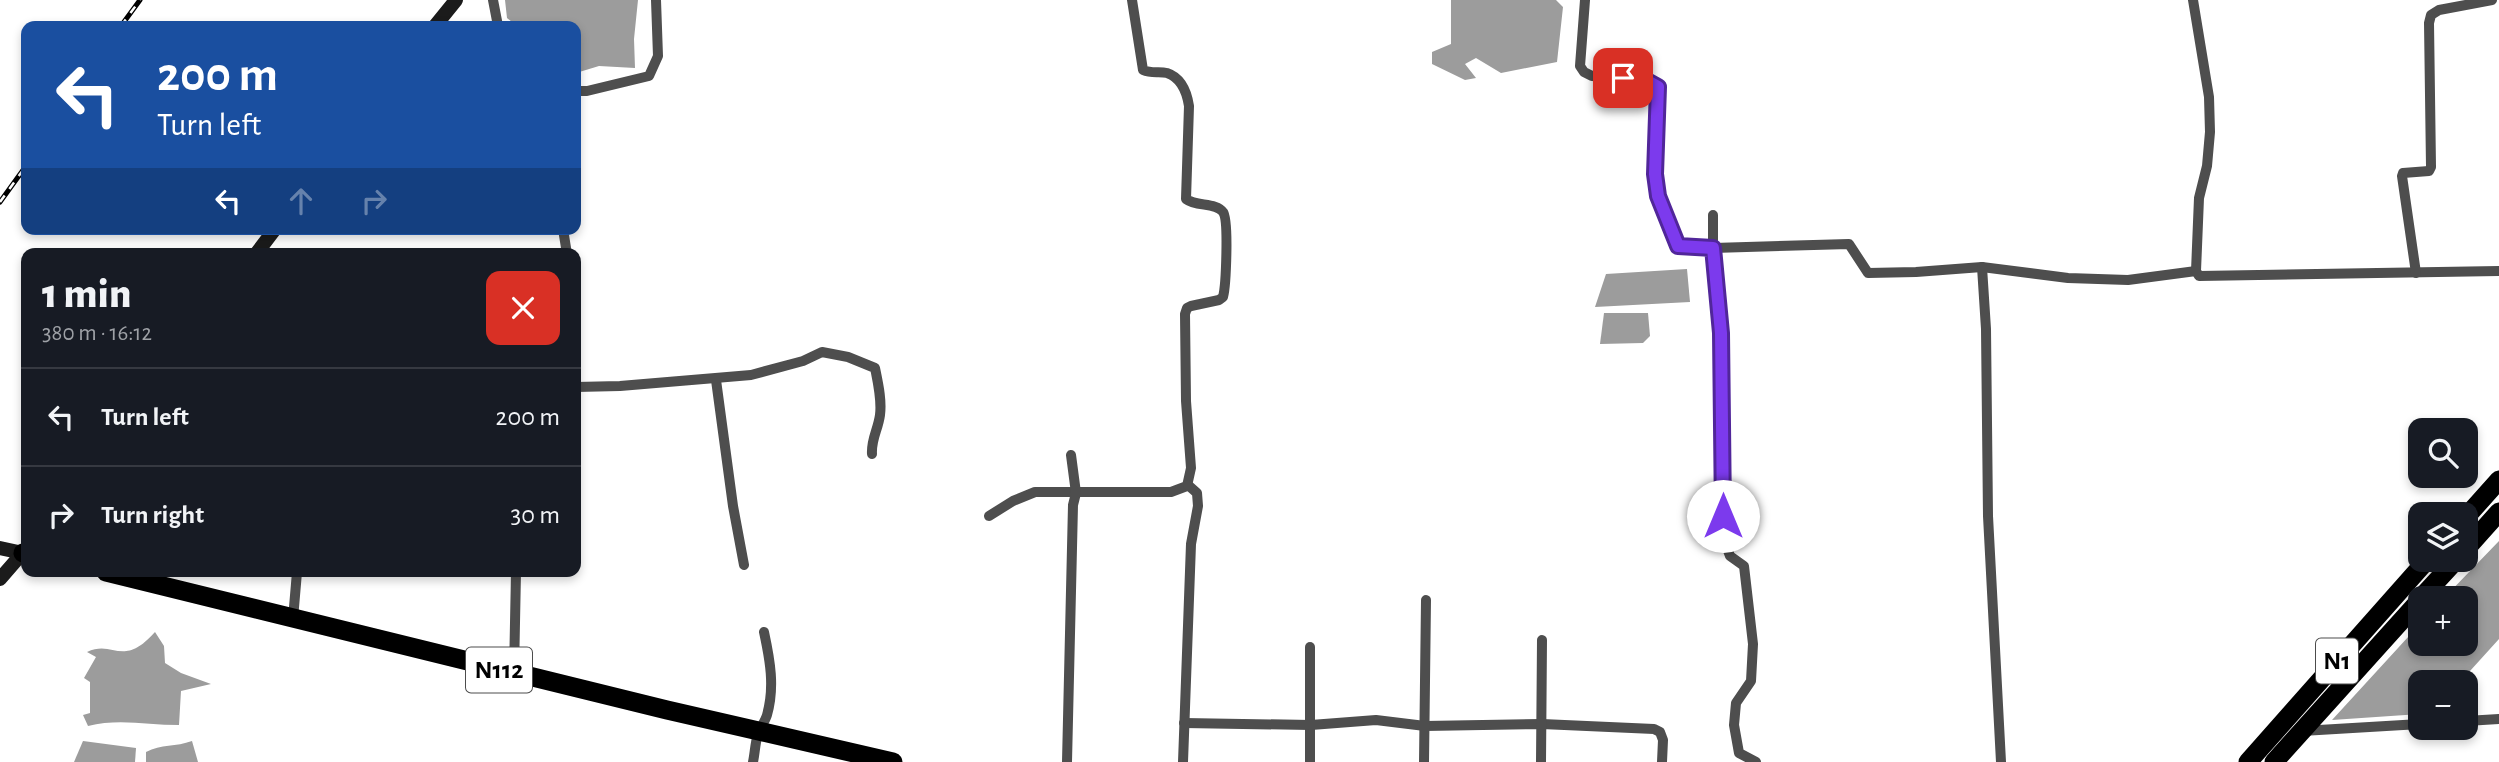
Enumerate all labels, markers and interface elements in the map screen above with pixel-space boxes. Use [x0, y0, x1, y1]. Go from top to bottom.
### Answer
pin [1593, 48, 1653, 108]
icon: left [42, 49, 133, 140]
text: 200 m [157, 51, 278, 100]
icon: arrive [1604, 59, 1642, 97]
text: Turn left [157, 109, 261, 141]
icon: left [209, 182, 247, 220]
icon: ahead [282, 182, 320, 220]
icon: right [355, 182, 393, 220]
button: close [486, 271, 560, 345]
text: 1 min [42, 273, 131, 315]
text: 380 m · 16:12 [42, 322, 152, 345]
icon: left [42, 398, 80, 436]
text: Turn left [101, 404, 189, 430]
text: 200 m [496, 404, 560, 430]
map controls [2408, 418, 2478, 740]
button: search [2408, 418, 2478, 488]
position arrow [1686, 479, 1760, 553]
icon: right [42, 496, 80, 534]
text: Turn right [101, 502, 204, 528]
text: 30 m [510, 502, 560, 528]
button: layers [2408, 502, 2478, 572]
button: + [2408, 586, 2478, 656]
road number: N1 [2316, 638, 2358, 684]
road number: N112 [466, 648, 532, 692]
button: − [2408, 670, 2478, 740]

